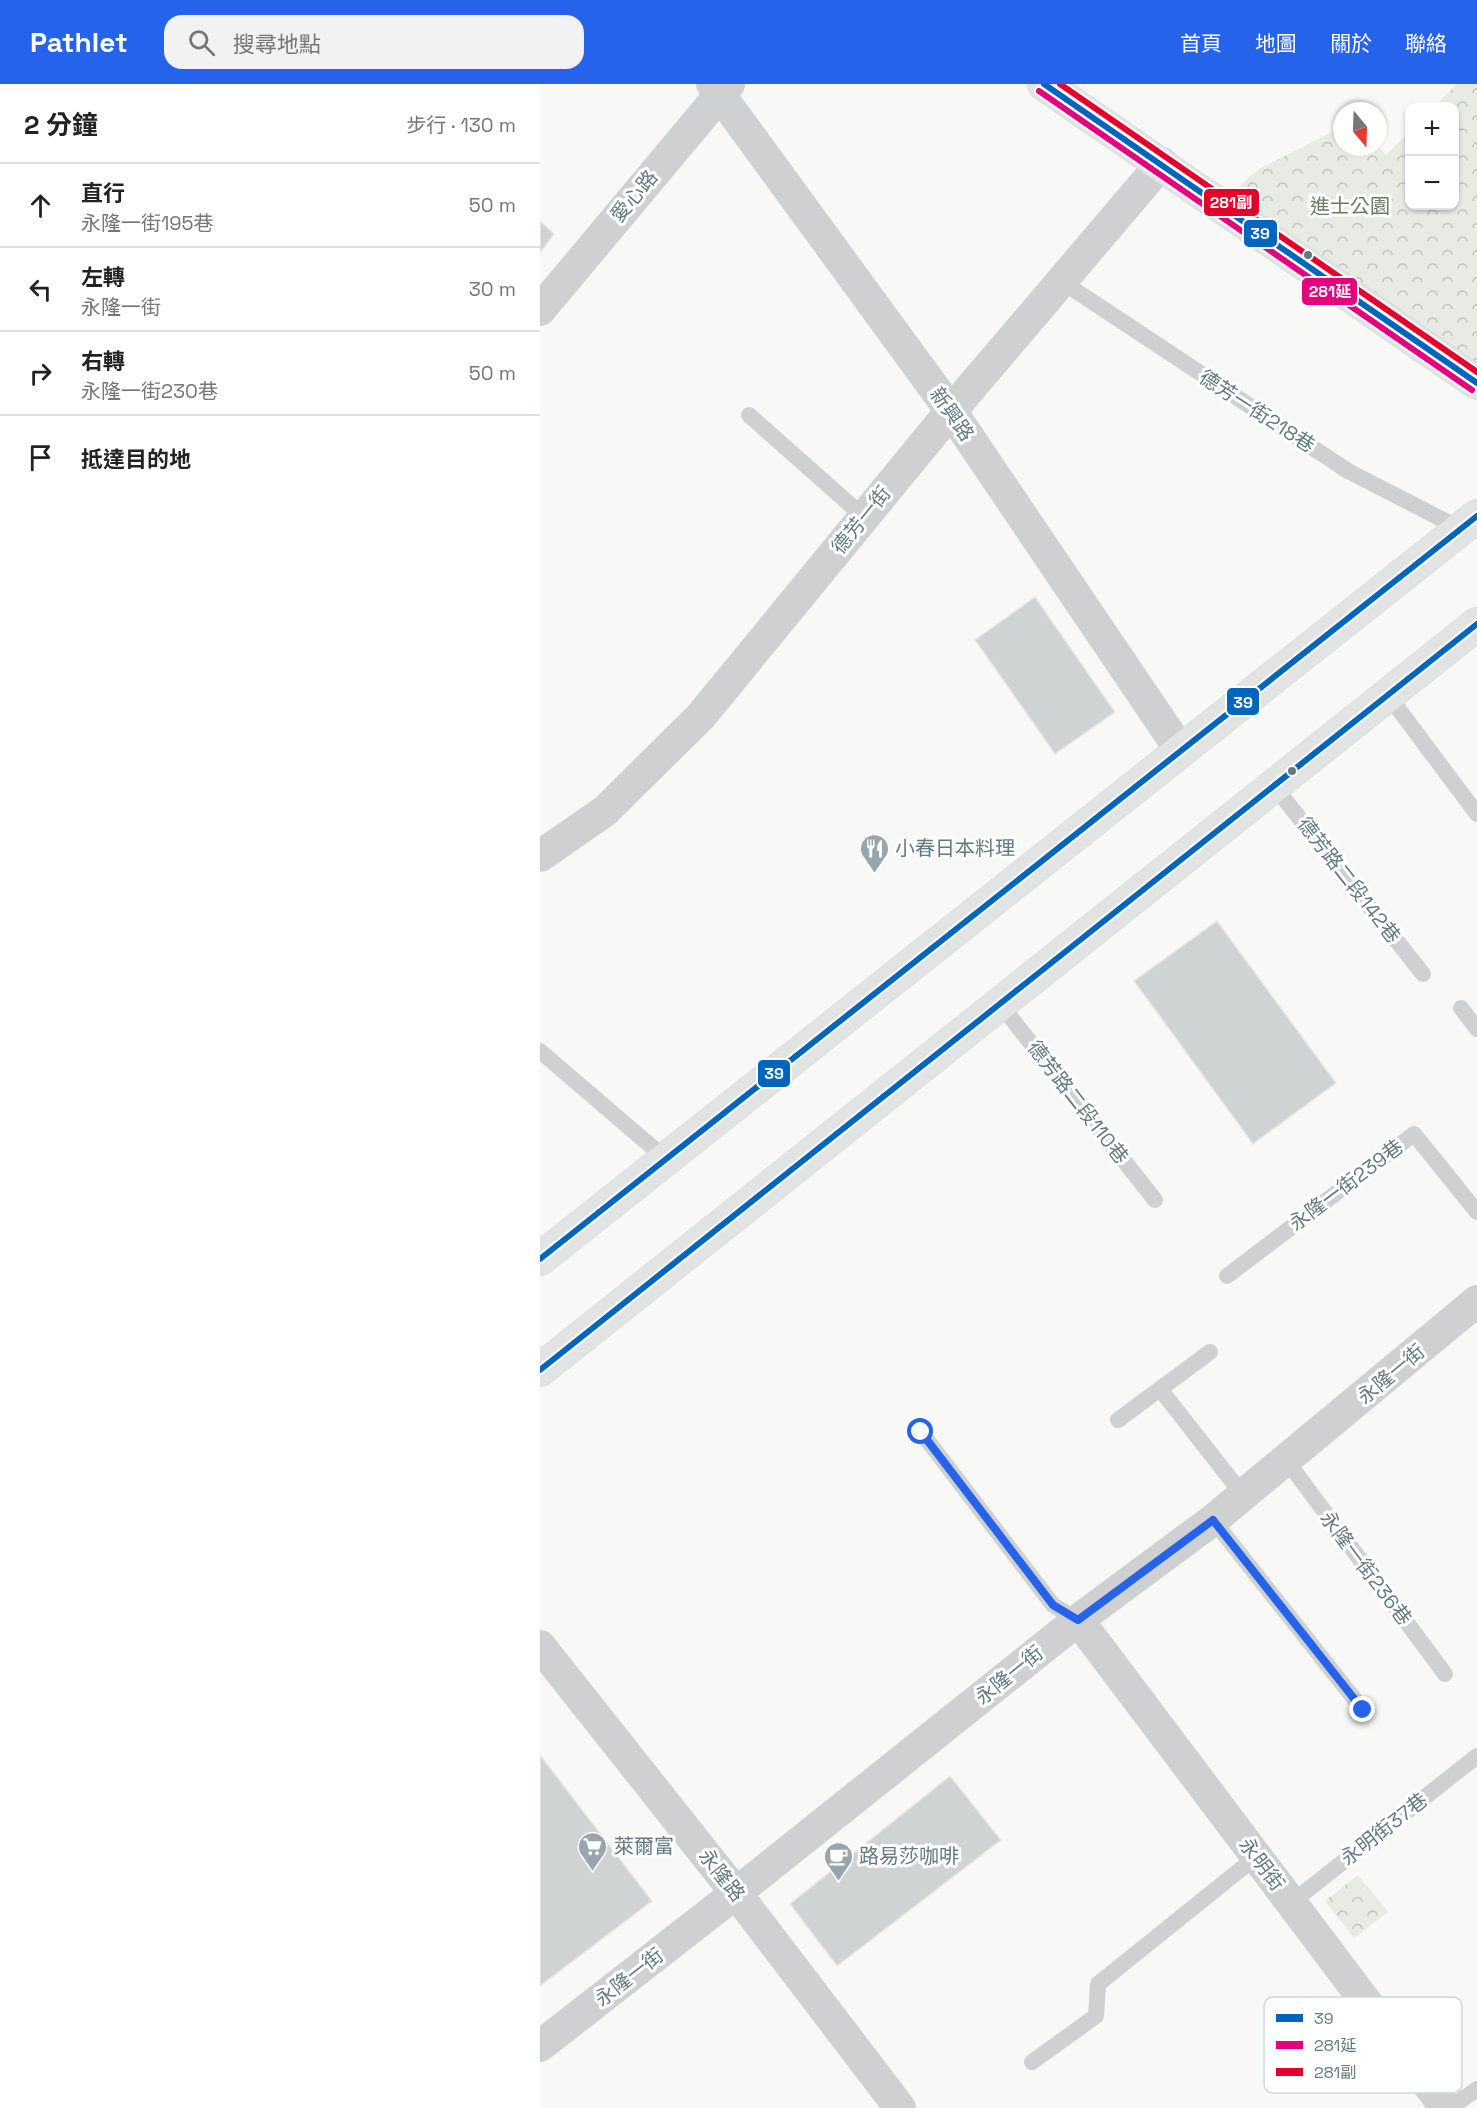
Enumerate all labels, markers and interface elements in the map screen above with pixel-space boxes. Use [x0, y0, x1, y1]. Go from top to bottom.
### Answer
search box [164, 15, 584, 69]
text: Pathlet [30, 24, 128, 60]
icon: search [185, 26, 218, 59]
text: 搜尋地點 [233, 30, 321, 58]
text: 首頁 [1180, 30, 1222, 57]
text: 地圖 [1255, 30, 1297, 57]
text: 關於 [1330, 30, 1372, 57]
text: 聯絡 [1405, 30, 1447, 57]
north arrow [1333, 102, 1387, 156]
map controls [1405, 102, 1459, 210]
button: + [1405, 102, 1459, 156]
text: 2 分鐘 [24, 108, 98, 142]
text: 步行 · 130 m [406, 112, 516, 138]
button: − [1405, 156, 1459, 210]
street label: 愛心路 [605, 165, 663, 227]
text: 直行 [81, 179, 125, 207]
line badge: 281副 [1203, 188, 1260, 217]
icon: ahead [24, 189, 57, 222]
text: 50 m [469, 192, 516, 218]
text: 281副 [1210, 192, 1252, 213]
park label: 進士公園 [1310, 193, 1390, 219]
text: 永隆一街195巷 [81, 210, 214, 236]
line badge: 39 [1243, 219, 1278, 248]
text: 39 [1250, 223, 1270, 244]
unlabelled marker [1302, 249, 1314, 261]
text: 左轉 [81, 263, 125, 291]
icon: left [24, 273, 57, 306]
text: 30 m [469, 276, 516, 302]
line badge: 281延 [1301, 277, 1358, 306]
text: 281延 [1309, 281, 1351, 302]
text: 永隆一街 [81, 294, 161, 320]
text: 右轉 [81, 347, 125, 375]
icon: right [24, 357, 57, 390]
text: 50 m [469, 360, 516, 386]
street label: 德芳一街218巷 [1194, 364, 1320, 458]
text: 永隆一街230巷 [81, 378, 218, 404]
street label: 新興路 [924, 382, 980, 446]
icon: arrive [24, 441, 57, 474]
text: 抵達目的地 [81, 445, 191, 473]
street label: 德芳一街 [826, 481, 896, 559]
line badge: 39 [1226, 687, 1260, 716]
text: 39 [1233, 692, 1253, 713]
unlabelled marker [1286, 765, 1298, 777]
street label: 德芳路二段142巷 [1292, 812, 1406, 948]
restaurant icon: 小春日本料理 [858, 832, 890, 874]
place label: 小春日本料理 [895, 835, 1015, 861]
street label: 德芳路二段110巷 [1022, 1035, 1134, 1169]
line badge: 39 [757, 1059, 791, 1088]
text: 39 [764, 1063, 784, 1084]
street label: 永隆一街239巷 [1284, 1134, 1408, 1236]
street label: 永隆一街 [1352, 1338, 1430, 1410]
route start [907, 1418, 933, 1444]
street label: 永隆一街236巷 [1315, 1506, 1417, 1630]
street label: 永隆一街 [970, 1640, 1048, 1710]
route end [1349, 1696, 1375, 1722]
street label: 永明街37巷 [1335, 1787, 1433, 1871]
supermarket icon: 萊爾富 [577, 1830, 609, 1872]
street label: 永明街 [1234, 1832, 1290, 1896]
place label: 萊爾富 [614, 1833, 674, 1859]
cafe icon: 路易莎咖啡 [822, 1840, 854, 1882]
street label: 永隆路 [693, 1843, 751, 1907]
place label: 路易莎咖啡 [859, 1843, 959, 1869]
street label: 永隆一街 [589, 1942, 669, 2012]
legend [1264, 1997, 1462, 2093]
text: 39 [1314, 2008, 1333, 2029]
text: 281延 [1314, 2035, 1356, 2056]
text: 281副 [1314, 2062, 1356, 2083]

